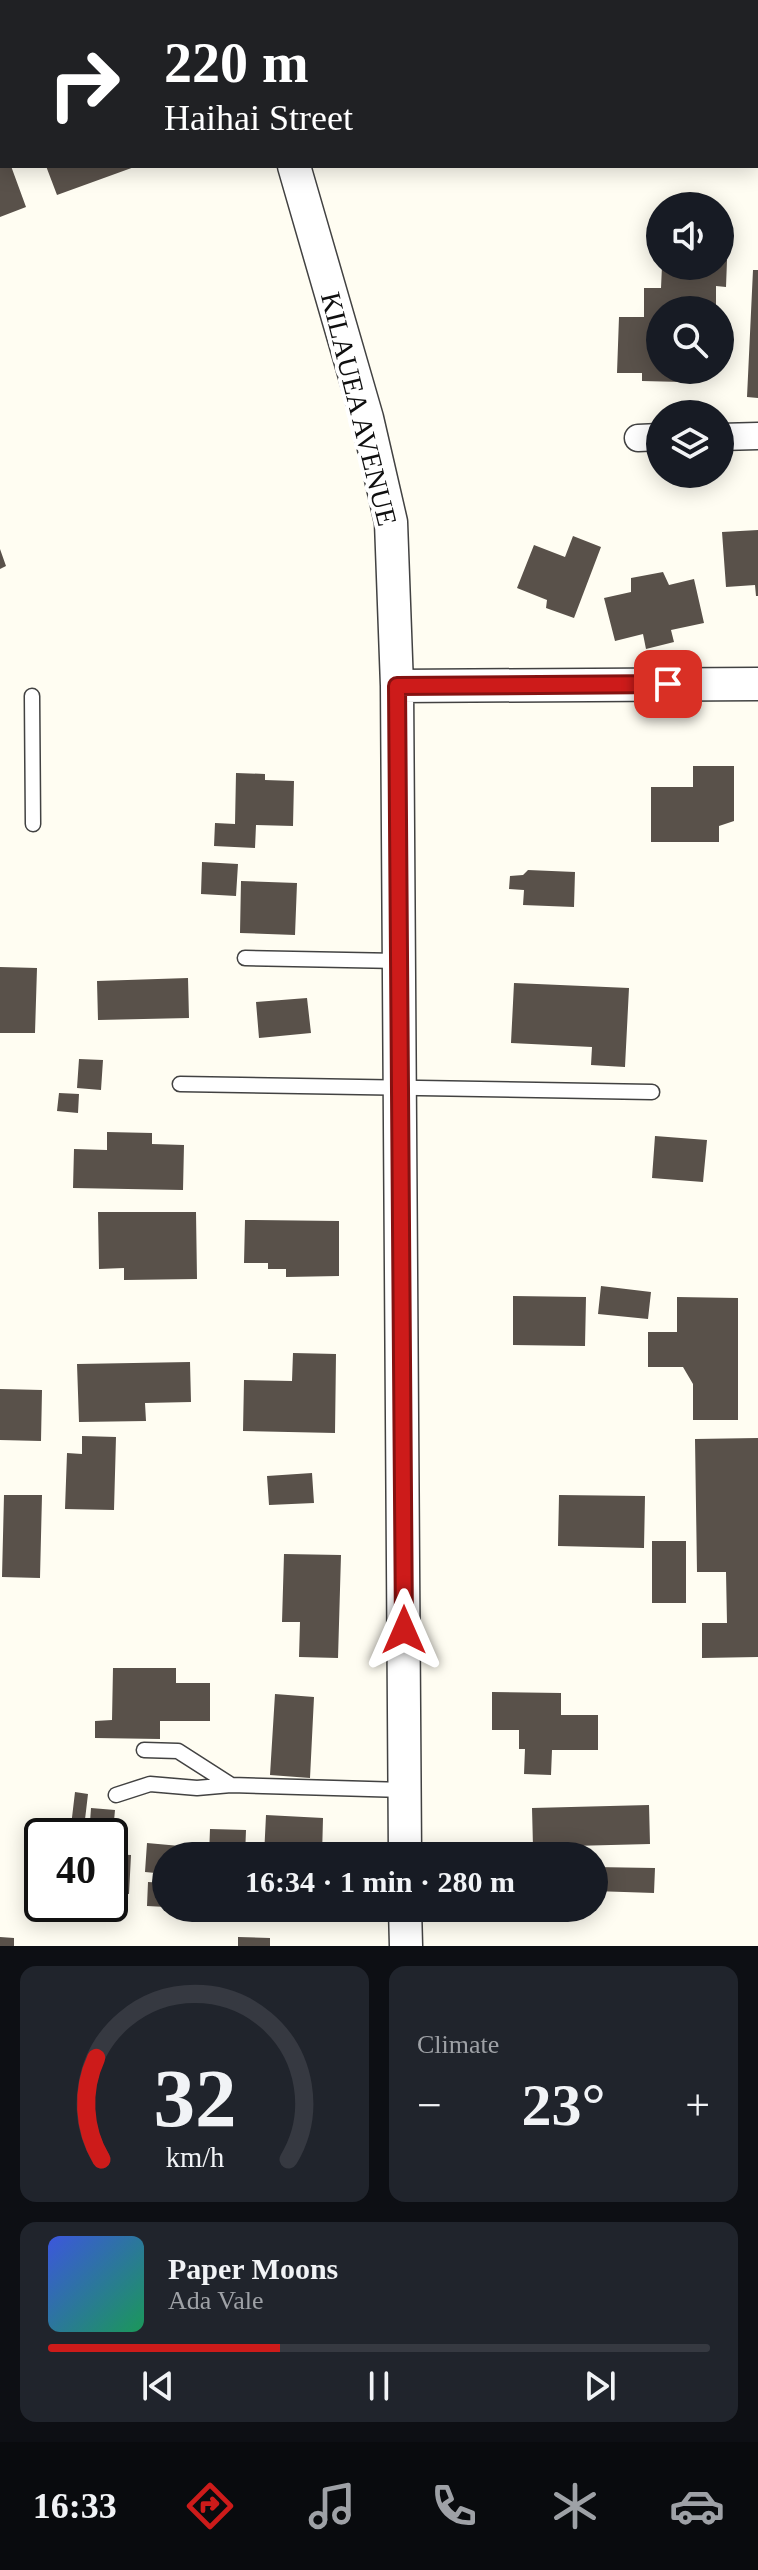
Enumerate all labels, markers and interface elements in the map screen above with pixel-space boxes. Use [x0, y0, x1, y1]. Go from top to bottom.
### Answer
icon: right [32, 32, 136, 136]
text: 220 m [164, 32, 309, 94]
text: Haihai Street [164, 98, 353, 138]
map controls [646, 192, 734, 488]
button: sound [646, 192, 734, 280]
street label: KILAUEA AVENUE [315, 289, 403, 529]
button: search [646, 296, 734, 384]
button: layers [646, 400, 734, 488]
pin [634, 650, 702, 718]
icon: arrive [646, 662, 690, 706]
position arrow [362, 1588, 446, 1672]
speed limit sign: 40 [24, 1818, 128, 1922]
text: 16:34 · 1 min · 280 m [245, 1865, 515, 1898]
text: Climate [417, 2030, 499, 2059]
text: 32 [153, 2052, 236, 2144]
text: 23° [522, 2072, 606, 2138]
text: − [417, 2081, 442, 2130]
text: + [685, 2081, 710, 2130]
text: km/h [165, 2142, 224, 2173]
text: Paper Moons [168, 2252, 338, 2285]
text: Ada Vale [168, 2286, 264, 2315]
icon: previous [136, 2364, 180, 2408]
icon: pause [357, 2364, 401, 2408]
icon: next [578, 2364, 622, 2408]
icon: directions [182, 2478, 238, 2534]
icon: music [304, 2478, 360, 2534]
icon: phone [426, 2478, 482, 2534]
icon: climate [547, 2478, 603, 2534]
icon: car [669, 2478, 725, 2534]
text: 16:33 [33, 2486, 117, 2526]

